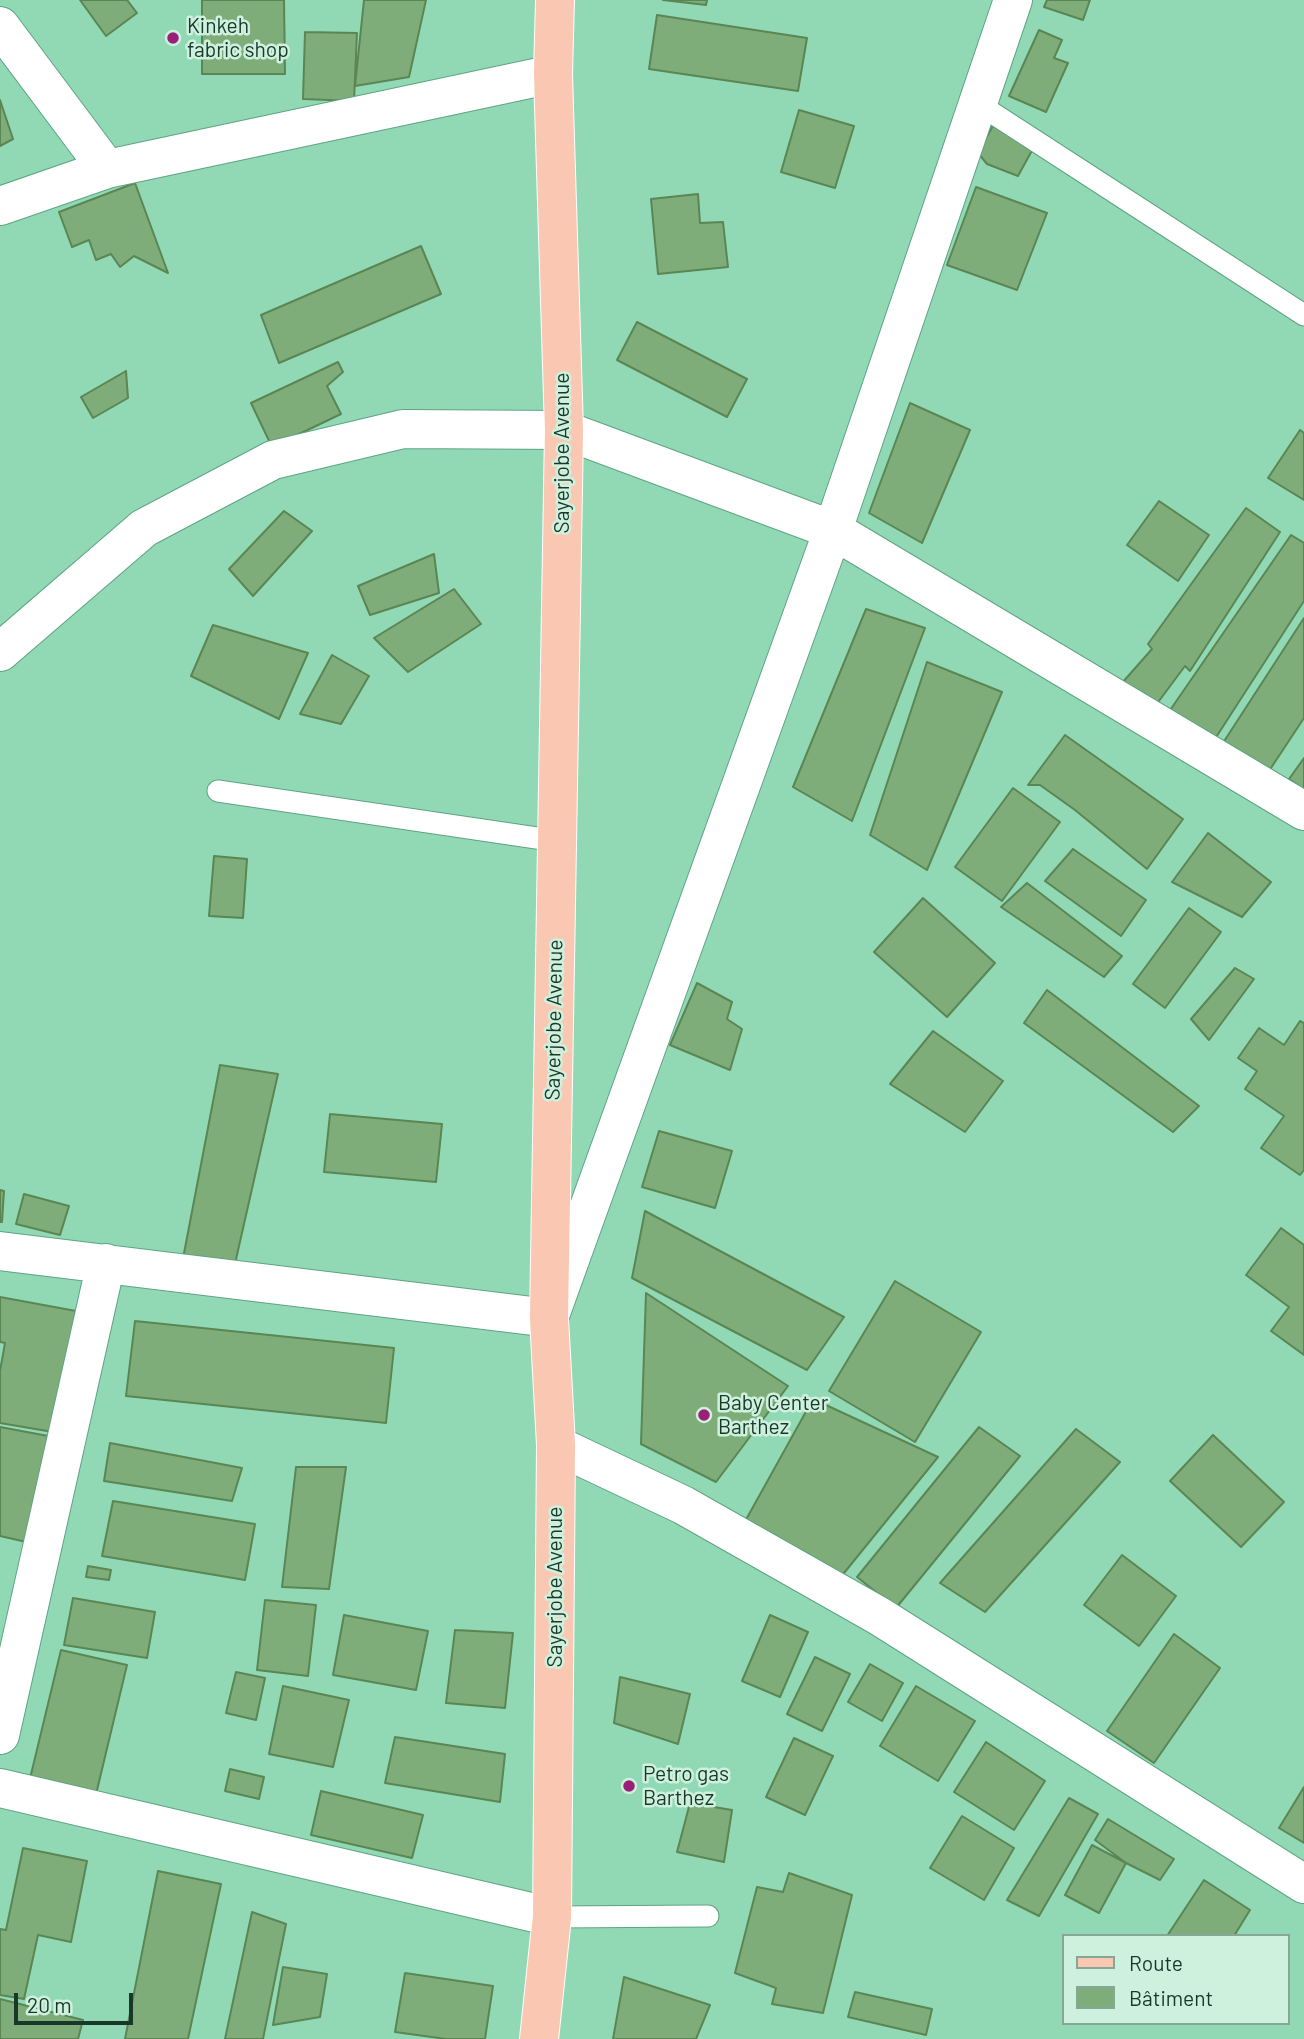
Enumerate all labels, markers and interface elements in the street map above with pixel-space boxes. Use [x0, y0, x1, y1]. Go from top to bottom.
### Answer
place label: Kinkeh fabric shop [187, 13, 289, 63]
marker: Kinkeh fabric shop [165, 30, 181, 46]
street label: Sayerjobe Avenue [549, 372, 575, 534]
street label: Sayerjobe Avenue [540, 939, 568, 1101]
place label: Baby Center Barthez [718, 1390, 828, 1440]
marker: Baby Center Barthez [696, 1407, 712, 1423]
street label: Sayerjobe Avenue [542, 1506, 568, 1668]
place label: Petro gas Barthez [643, 1761, 729, 1811]
marker: Petro gas Barthez [621, 1778, 637, 1794]
legend [1062, 1934, 1290, 2025]
text: Route [1129, 1950, 1183, 1975]
scale bar [18, 1980, 136, 2024]
text: Bâtiment [1129, 1985, 1213, 2010]
text: 20 m [27, 1992, 72, 2017]

